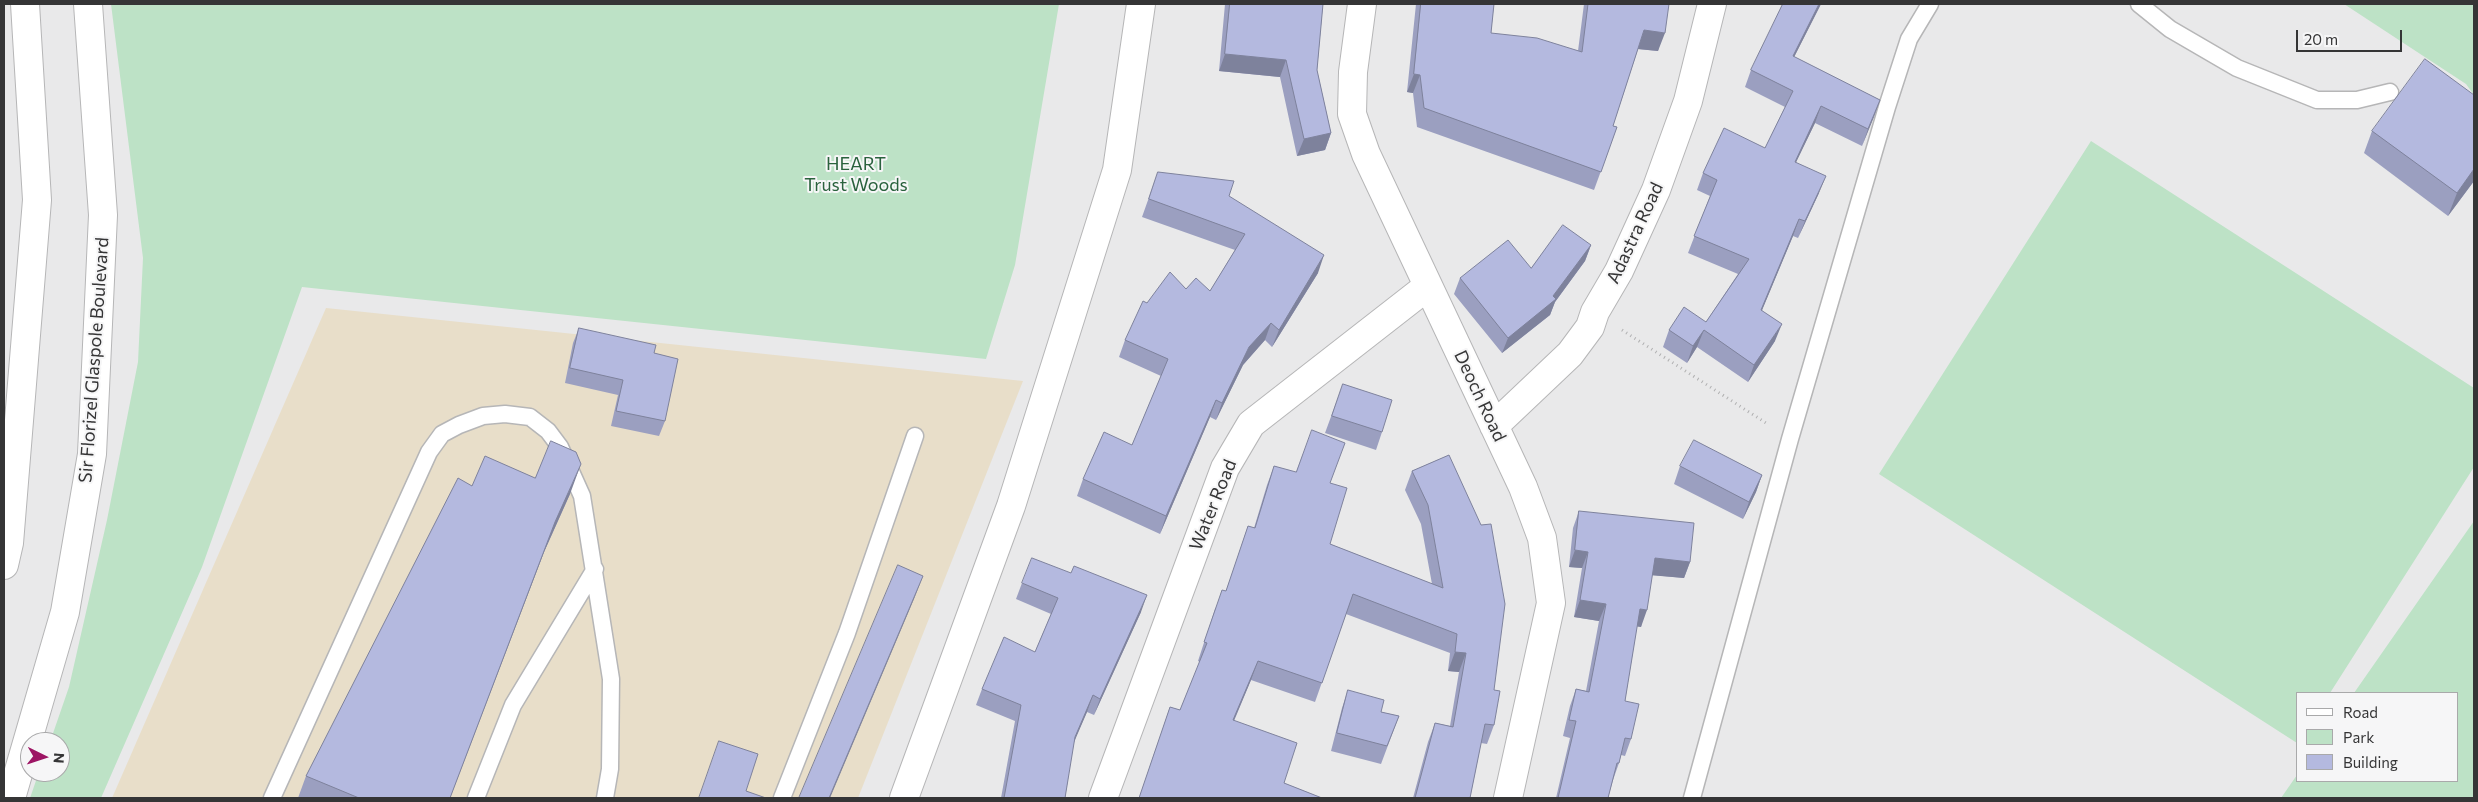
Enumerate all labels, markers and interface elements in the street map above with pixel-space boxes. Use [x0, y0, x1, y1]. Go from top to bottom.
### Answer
scale bar [2298, 20, 2404, 52]
text: 20 m [2304, 30, 2338, 48]
park label: HEART Trust Woods [804, 153, 908, 195]
street label: Adastra Road [1602, 179, 1668, 287]
street label: Sir Florizel Glaspole Boulevard [75, 237, 113, 483]
street label: Deoch Road [1449, 347, 1511, 445]
street label: Water Road [1185, 456, 1241, 554]
legend [2296, 692, 2458, 782]
text: Road [2343, 703, 2378, 721]
text: Park [2343, 728, 2374, 746]
north arrow [20, 732, 70, 782]
text: N [51, 752, 68, 764]
text: Building [2343, 753, 2398, 771]

